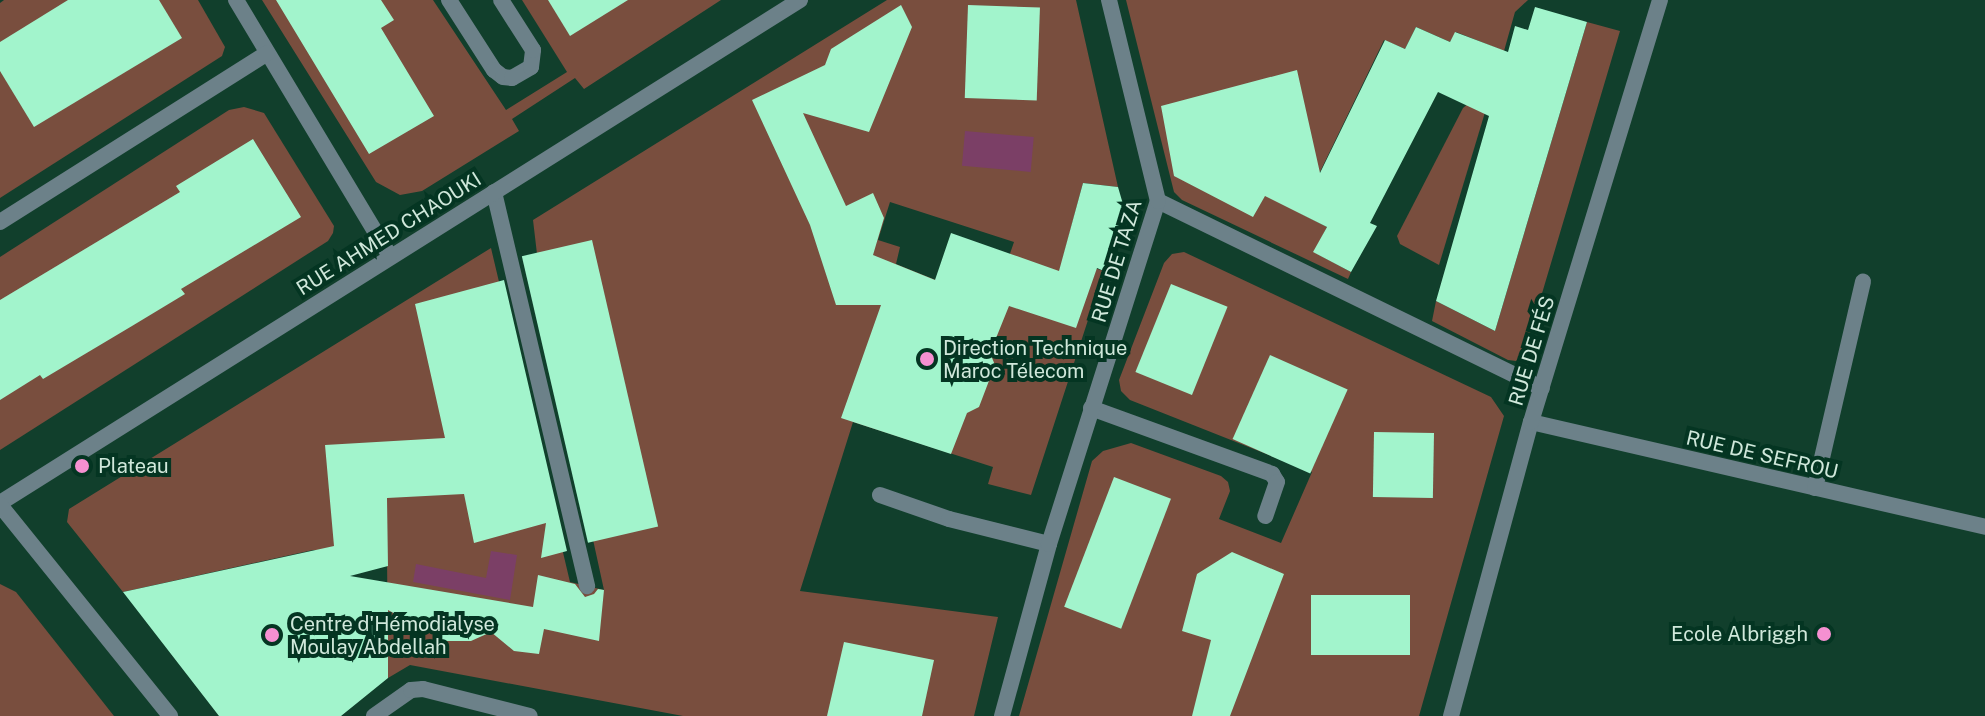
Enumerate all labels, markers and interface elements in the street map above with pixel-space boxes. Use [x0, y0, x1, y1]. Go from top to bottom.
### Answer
street label: RUE AHMED CHAOUKI [292, 167, 486, 301]
street label: RUE DE TAZA [1087, 197, 1147, 325]
street label: RUE DE FÉS [1504, 293, 1560, 409]
place label: Direction Technique Maroc Télecom [943, 336, 1127, 383]
marker: Direction Technique Maroc Télecom [918, 350, 936, 368]
street label: RUE DE SEFROU [1684, 426, 1840, 484]
place label: Plateau [98, 454, 169, 478]
marker: Plateau [73, 457, 91, 475]
place label: Centre d'Hémodialyse Moulay Abdellah [290, 612, 495, 659]
place label: Ecole Albriggh [1671, 622, 1808, 646]
marker: Centre d'Hémodialyse Moulay Abdellah [261, 624, 283, 646]
marker: Ecole Albriggh [1815, 625, 1833, 643]

